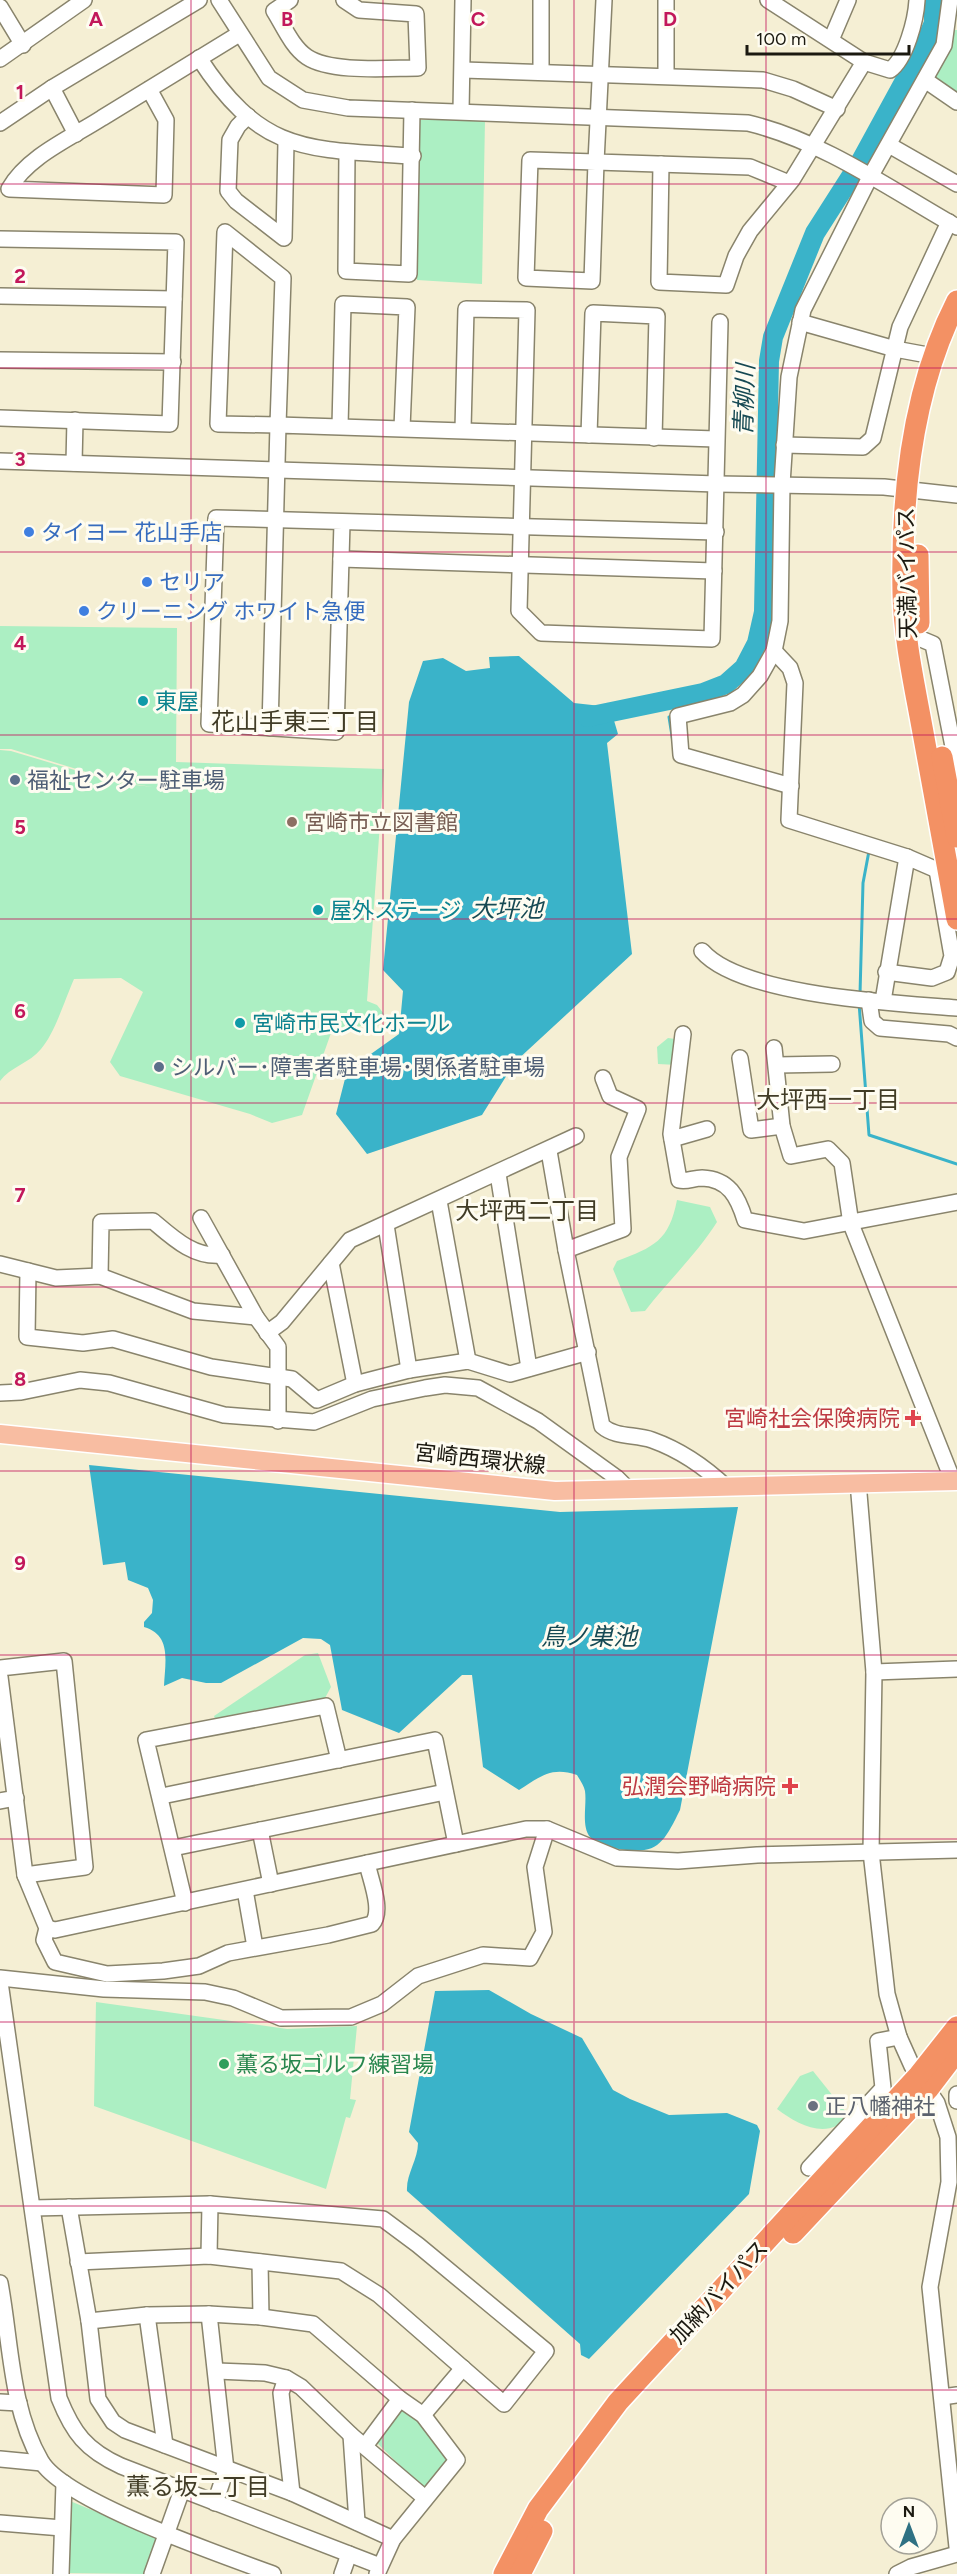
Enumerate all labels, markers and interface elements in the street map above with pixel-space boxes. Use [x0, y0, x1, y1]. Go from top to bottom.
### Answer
text: A [89, 7, 104, 31]
text: B [281, 7, 293, 31]
text: C [471, 7, 485, 31]
text: D [663, 7, 677, 31]
scale bar [747, 18, 909, 56]
text: 100 m [756, 28, 806, 50]
text: 1 [16, 80, 24, 104]
text: 2 [14, 264, 26, 288]
water label: 青柳川 [728, 361, 760, 436]
text: 3 [14, 447, 26, 471]
street label: 天満バイパス [892, 507, 922, 639]
place label: タイヨー 花山手店 [41, 519, 222, 546]
marker: タイヨー 花山手店 [22, 525, 36, 539]
place label: セリア [159, 569, 225, 596]
marker: セリア [140, 575, 154, 589]
place label: クリーニング ホワイト急便 [96, 598, 365, 625]
marker: クリーニング ホワイト急便 [77, 604, 91, 618]
text: 4 [14, 631, 27, 655]
place label: 東屋 [155, 688, 199, 715]
marker: 東屋 [136, 694, 150, 708]
district label: 花山手東三丁目 [211, 707, 379, 736]
place label: 福祉センター駐車場 [27, 767, 225, 794]
marker: 福祉センター駐車場 [8, 773, 22, 787]
place label: 宮崎市立図書館 [304, 809, 458, 836]
text: 5 [14, 815, 26, 839]
marker: 宮崎市立図書館 [285, 815, 299, 829]
water label: 大坪池 [471, 894, 545, 923]
place label: 屋外ステージ [330, 897, 462, 924]
marker: 屋外ステージ [311, 903, 325, 917]
text: 6 [14, 999, 26, 1023]
place label: 宮崎市民文化ホール [252, 1010, 450, 1037]
marker: 宮崎市民文化ホール [233, 1016, 247, 1030]
place label: シルバー･障害者駐車場･関係者駐車場 [171, 1054, 545, 1081]
marker: シルバー･障害者駐車場･関係者駐車場 [152, 1060, 166, 1074]
district label: 大坪西一丁目 [756, 1085, 900, 1114]
text: 7 [14, 1183, 26, 1207]
district label: 大坪西二丁目 [455, 1196, 599, 1225]
text: 8 [14, 1367, 26, 1391]
place label: 宮崎社会保険病院 [724, 1405, 900, 1432]
marker: 宮崎社会保険病院 [904, 1409, 922, 1427]
street label: 宮崎西環状線 [413, 1439, 547, 1479]
text: 9 [14, 1551, 26, 1575]
water label: 鳥ノ巣池 [541, 1622, 639, 1651]
place label: 弘潤会野崎病院 [622, 1773, 776, 1800]
marker: 弘潤会野崎病院 [781, 1777, 799, 1795]
place label: 薫る坂ゴルフ練習場 [236, 2051, 434, 2078]
marker: 薫る坂ゴルフ練習場 [217, 2057, 231, 2071]
place label: 正八幡神社 [825, 2093, 935, 2120]
marker: 正八幡神社 [806, 2099, 820, 2113]
street label: 加納バイパス [664, 2235, 774, 2349]
district label: 薫る坂二丁目 [126, 2472, 270, 2501]
north arrow [879, 2496, 939, 2556]
text: N [903, 2502, 915, 2521]

